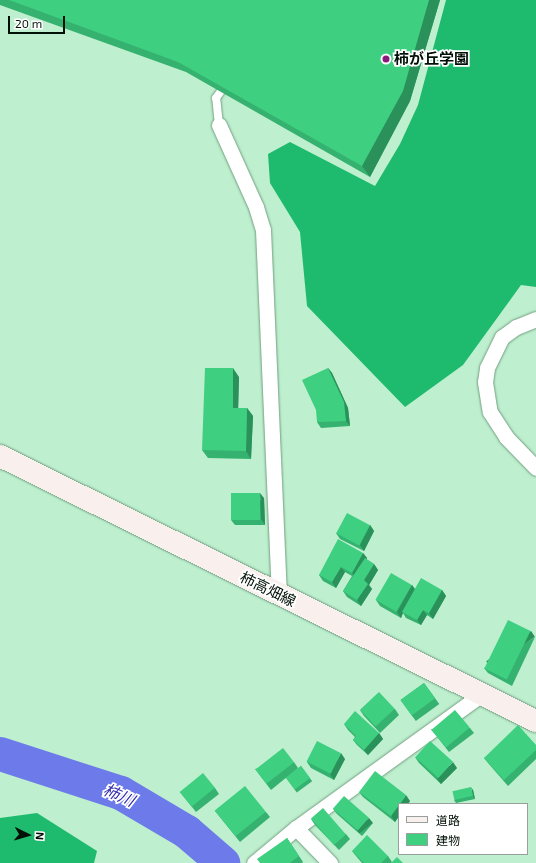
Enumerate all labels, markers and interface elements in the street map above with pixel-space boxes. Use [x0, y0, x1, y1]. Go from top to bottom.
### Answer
scale bar [10, 8, 67, 34]
text: 20 m [15, 16, 42, 30]
place label: 柿が丘学園 [394, 50, 469, 68]
marker: 柿が丘学園 [381, 54, 391, 64]
street label: 柿高畑線 [237, 568, 299, 610]
water label: 柿川 [100, 780, 138, 810]
legend [398, 803, 528, 855]
text: 道路 [436, 813, 460, 827]
north arrow [8, 815, 48, 855]
text: N [34, 832, 47, 841]
text: 建物 [436, 833, 460, 847]

